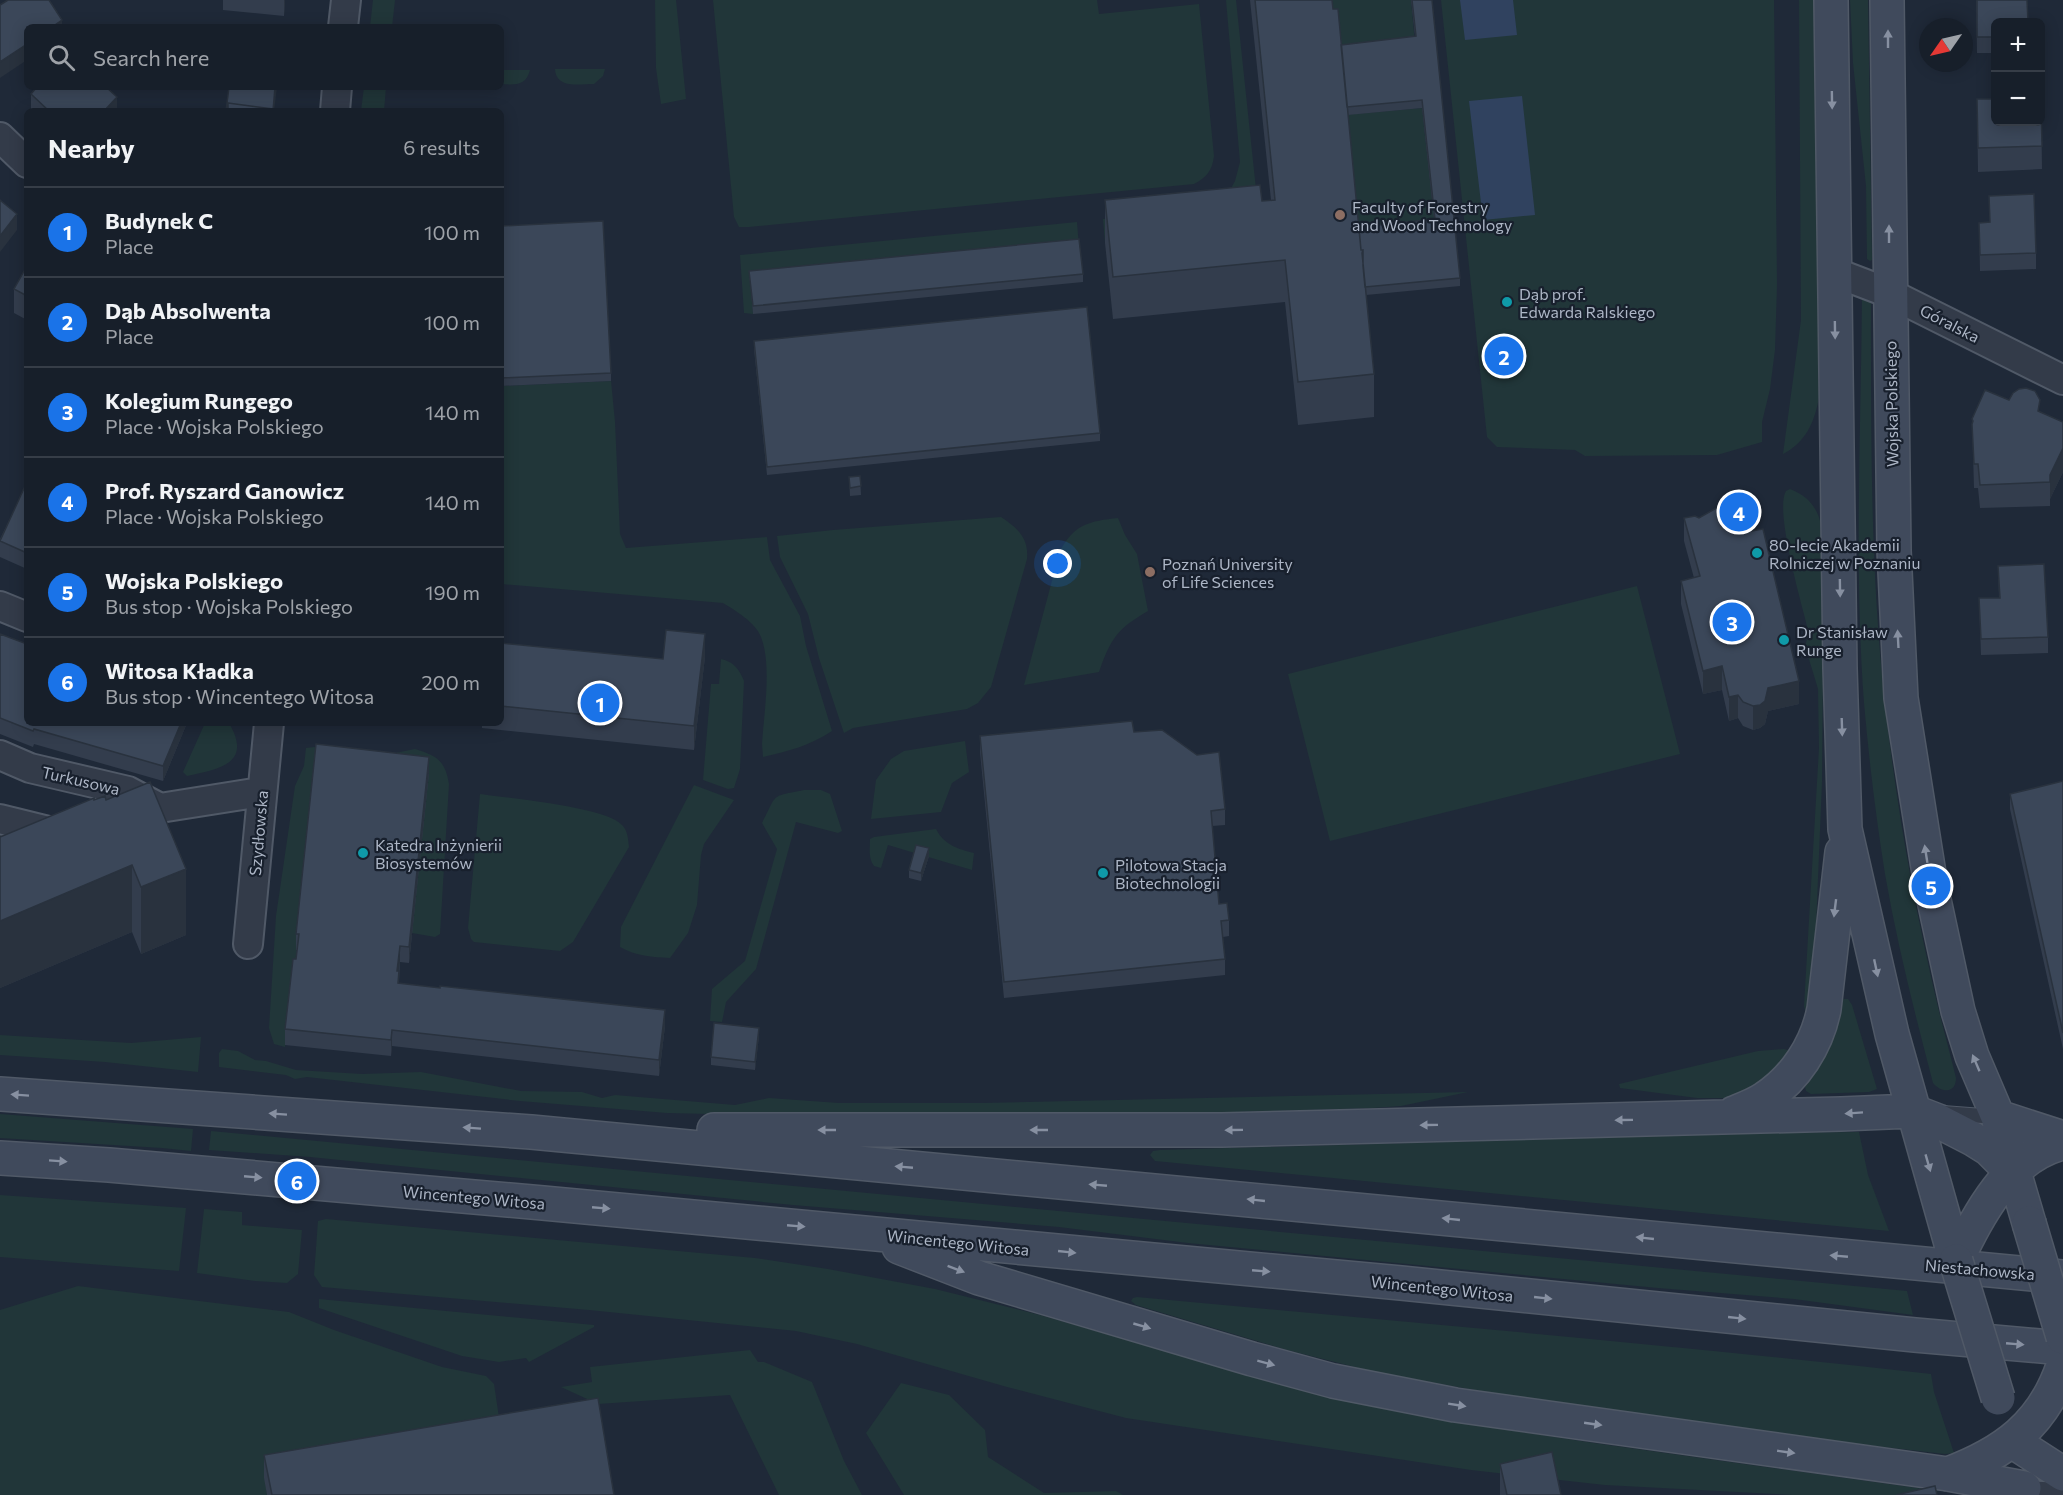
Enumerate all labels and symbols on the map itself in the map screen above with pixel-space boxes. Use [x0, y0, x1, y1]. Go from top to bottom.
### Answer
north arrow [1919, 18, 1973, 72]
one-way arrow [1883, 30, 1893, 49]
one-way arrow [1827, 91, 1837, 110]
place label: Faculty of Forestry and Wood Technology [1352, 197, 1512, 234]
marker: Faculty of Forestry and Wood Technology [1333, 208, 1347, 222]
one-way arrow [1884, 225, 1894, 244]
place label: Dąb prof. Edwarda Ralskiego [1519, 284, 1655, 321]
marker: Dąb prof. Edwarda Ralskiego [1500, 295, 1514, 309]
street label: Góralska [1917, 300, 1983, 346]
one-way arrow [1830, 321, 1840, 340]
pin: 2 [1484, 334, 1524, 378]
street label: Wojska Polskiego [1880, 341, 1902, 467]
pin: 4 [1720, 490, 1758, 534]
place label: 80-lecie Akademii Rolniczej w Poznaniu [1769, 535, 1920, 572]
marker: 80-lecie Akademii Rolniczej w Poznaniu [1750, 546, 1764, 560]
your location [1043, 549, 1072, 578]
place label: Poznań University of Life Sciences [1162, 554, 1293, 591]
marker: Poznań University of Life Sciences [1143, 565, 1157, 579]
one-way arrow [1835, 579, 1844, 598]
pin: 3 [1712, 600, 1752, 644]
place label: Dr Stanisław Runge [1796, 622, 1888, 659]
one-way arrow [1893, 630, 1902, 649]
marker: Dr Stanisław Runge [1777, 633, 1791, 647]
pin: 1 [580, 680, 620, 726]
one-way arrow [1837, 717, 1847, 736]
street label: Turkusowa [40, 762, 122, 798]
street label: Szydłowska [245, 789, 271, 877]
place label: Katedra Inżynierii Biosystemów [375, 835, 502, 872]
one-way arrow [1921, 844, 1930, 863]
marker: Katedra Inżynierii Biosystemów [356, 846, 370, 860]
place label: Pilotowa Stacja Biotechnologii [1115, 855, 1227, 892]
pin: 5 [1912, 864, 1950, 908]
marker: Pilotowa Stacja Biotechnologii [1096, 866, 1110, 880]
one-way arrow [1831, 899, 1840, 918]
one-way arrow [1872, 959, 1881, 978]
one-way arrow [1971, 1055, 1980, 1072]
one-way arrow [11, 1091, 30, 1100]
one-way arrow [1845, 1108, 1864, 1118]
one-way arrow [268, 1109, 287, 1119]
one-way arrow [1614, 1115, 1633, 1124]
one-way arrow [1419, 1120, 1438, 1130]
one-way arrow [463, 1123, 482, 1133]
one-way arrow [818, 1125, 837, 1135]
one-way arrow [1029, 1125, 1048, 1135]
one-way arrow [1224, 1125, 1243, 1134]
one-way arrow [1924, 1154, 1933, 1172]
one-way arrow [49, 1157, 68, 1166]
pin: 6 [278, 1158, 316, 1204]
one-way arrow [894, 1162, 913, 1172]
one-way arrow [243, 1172, 262, 1182]
one-way arrow [1088, 1180, 1107, 1190]
street label: Wincentego Witosa [402, 1181, 546, 1213]
one-way arrow [1247, 1195, 1266, 1205]
one-way arrow [592, 1203, 611, 1213]
one-way arrow [1441, 1214, 1460, 1224]
one-way arrow [786, 1221, 805, 1231]
street label: Wincentego Witosa [886, 1225, 1030, 1259]
one-way arrow [1635, 1233, 1654, 1243]
one-way arrow [1057, 1248, 1076, 1257]
one-way arrow [1829, 1251, 1848, 1261]
street label: Niestachowska [1924, 1255, 2036, 1283]
one-way arrow [947, 1265, 965, 1274]
one-way arrow [1251, 1266, 1270, 1276]
street label: Wincentego Witosa [1370, 1271, 1514, 1305]
one-way arrow [1534, 1293, 1553, 1303]
one-way arrow [1728, 1313, 1747, 1323]
one-way arrow [1133, 1322, 1151, 1331]
one-way arrow [2006, 1339, 2025, 1349]
one-way arrow [1257, 1359, 1275, 1368]
one-way arrow [1447, 1400, 1466, 1409]
one-way arrow [1583, 1420, 1602, 1429]
one-way arrow [1776, 1447, 1795, 1456]

